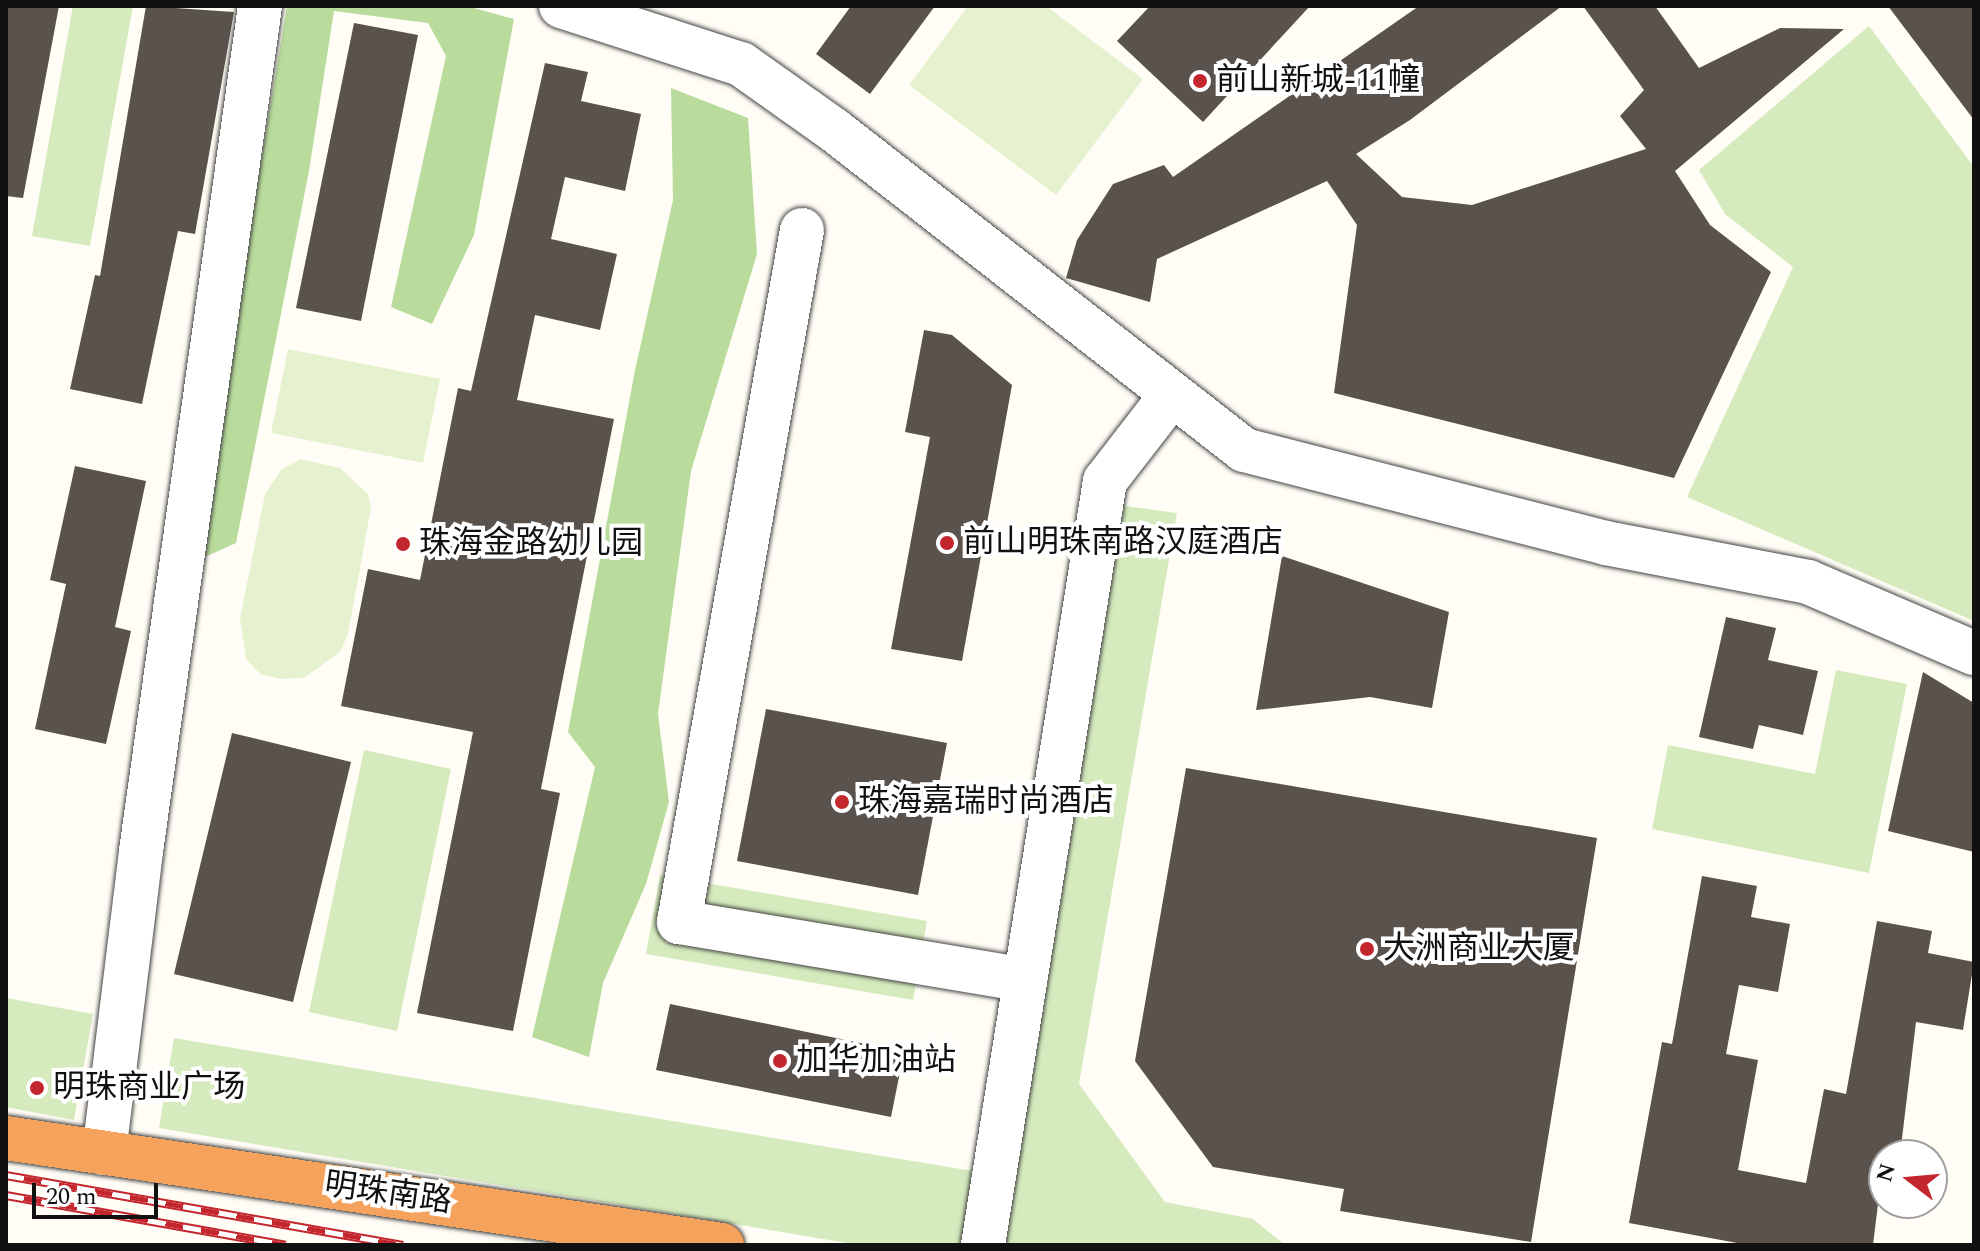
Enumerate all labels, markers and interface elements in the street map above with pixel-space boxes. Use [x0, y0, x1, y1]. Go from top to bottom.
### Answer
place label: 前山新城-11幢 [1216, 62, 1420, 100]
marker: 前山新城-11幢 [1191, 72, 1209, 90]
place label: 前山明珠南路汉庭酒店 [963, 524, 1283, 562]
place label: 珠海金路幼儿园 [419, 525, 643, 563]
marker: 前山明珠南路汉庭酒店 [938, 534, 956, 552]
marker: 珠海金路幼儿园 [394, 535, 412, 553]
place label: 珠海嘉瑞时尚酒店 [858, 783, 1114, 821]
marker: 珠海嘉瑞时尚酒店 [833, 793, 851, 811]
place label: 大洲商业大厦 [1383, 930, 1575, 968]
marker: 大洲商业大厦 [1358, 940, 1376, 958]
place label: 加华加油站 [796, 1042, 956, 1080]
marker: 加华加油站 [771, 1052, 789, 1070]
place label: 明珠商业广场 [53, 1069, 245, 1107]
marker: 明珠商业广场 [28, 1079, 46, 1097]
north arrow [1868, 1139, 1948, 1219]
text: N [1868, 1160, 1905, 1186]
street label: 明珠南路 [322, 1166, 454, 1222]
scale bar [36, 1167, 162, 1217]
text: 20 m [46, 1179, 97, 1215]

